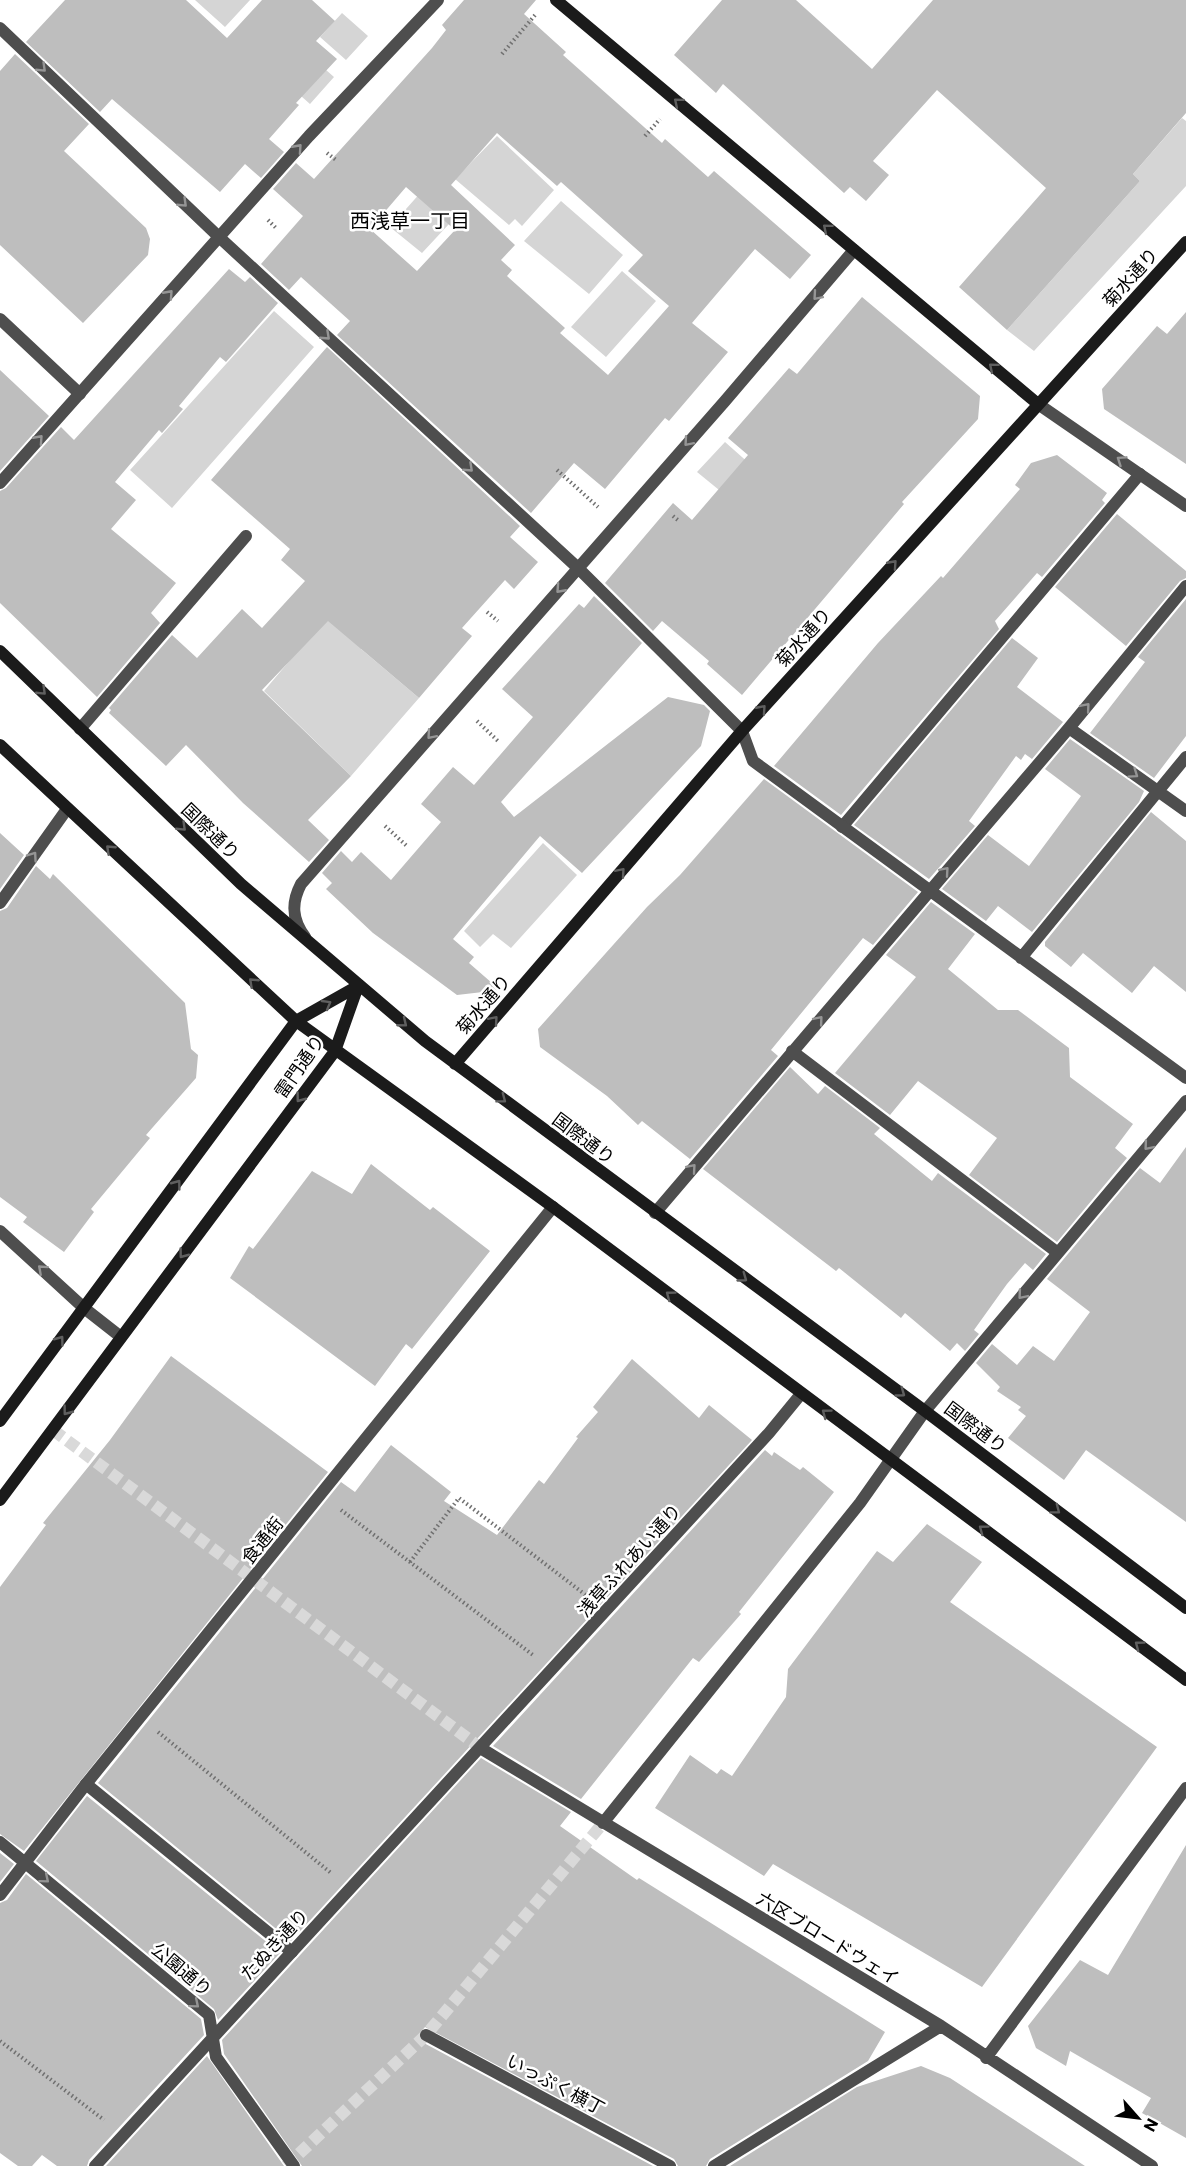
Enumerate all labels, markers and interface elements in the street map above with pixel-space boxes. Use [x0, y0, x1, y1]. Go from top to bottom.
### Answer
one-way arrow [35, 61, 46, 72]
one-way arrow [674, 99, 685, 110]
one-way arrow [291, 144, 302, 155]
one-way arrow [177, 196, 187, 207]
district label: 西浅草一丁目 [350, 208, 470, 232]
one-way arrow [823, 224, 834, 235]
street label: 菊水通り [1098, 243, 1162, 311]
one-way arrow [813, 289, 824, 300]
one-way arrow [162, 290, 173, 301]
one-way arrow [319, 329, 330, 340]
one-way arrow [989, 363, 1000, 374]
one-way arrow [685, 435, 696, 446]
one-way arrow [32, 436, 43, 446]
one-way arrow [1116, 456, 1127, 467]
one-way arrow [463, 461, 473, 472]
one-way arrow [886, 560, 897, 571]
one-way arrow [556, 582, 567, 592]
street label: 菊水通り [771, 603, 835, 671]
one-way arrow [34, 684, 45, 695]
one-way arrow [1079, 703, 1090, 714]
one-way arrow [755, 705, 766, 716]
one-way arrow [428, 729, 439, 740]
one-way arrow [1127, 767, 1138, 778]
street label: 国際通り [177, 798, 245, 864]
one-way arrow [174, 820, 185, 831]
one-way arrow [107, 845, 117, 856]
one-way arrow [26, 851, 37, 862]
one-way arrow [938, 867, 949, 878]
one-way arrow [613, 868, 624, 879]
street label: 菊水通り [451, 970, 515, 1038]
one-way arrow [249, 978, 260, 989]
one-way arrow [321, 999, 331, 1011]
one-way arrow [396, 1015, 407, 1026]
one-way arrow [486, 1016, 497, 1027]
one-way arrow [812, 1016, 823, 1027]
street label: 雷門通り [269, 1030, 329, 1102]
one-way arrow [296, 1091, 307, 1102]
one-way arrow [496, 1092, 507, 1103]
street label: 国際通り [549, 1108, 619, 1168]
one-way arrow [1144, 1139, 1155, 1150]
one-way arrow [685, 1164, 696, 1175]
one-way arrow [169, 1180, 180, 1191]
one-way arrow [179, 1247, 190, 1258]
one-way arrow [38, 1266, 49, 1277]
one-way arrow [737, 1270, 748, 1281]
one-way arrow [1019, 1288, 1030, 1299]
one-way arrow [666, 1292, 677, 1303]
one-way arrow [53, 1336, 64, 1347]
one-way arrow [894, 1386, 905, 1397]
street label: 国際通り [941, 1397, 1011, 1457]
one-way arrow [63, 1404, 74, 1415]
one-way arrow [822, 1409, 833, 1420]
street label: 浅草ふれあい通り [573, 1499, 685, 1621]
one-way arrow [1050, 1503, 1061, 1514]
street label: 食通街 [236, 1512, 288, 1568]
one-way arrow [978, 1525, 989, 1536]
one-way arrow [1135, 1642, 1146, 1653]
one-way arrow [38, 1872, 49, 1883]
street label: 六区ブロードウェイ [753, 1887, 903, 1989]
street label: たぬき通り [235, 1904, 313, 1984]
street label: 公園通り [147, 1937, 217, 2001]
one-way arrow [188, 1996, 199, 2007]
street label: いっぷく横丁 [503, 2049, 609, 2119]
north arrow [1108, 2088, 1168, 2148]
text: N [1140, 2116, 1163, 2135]

